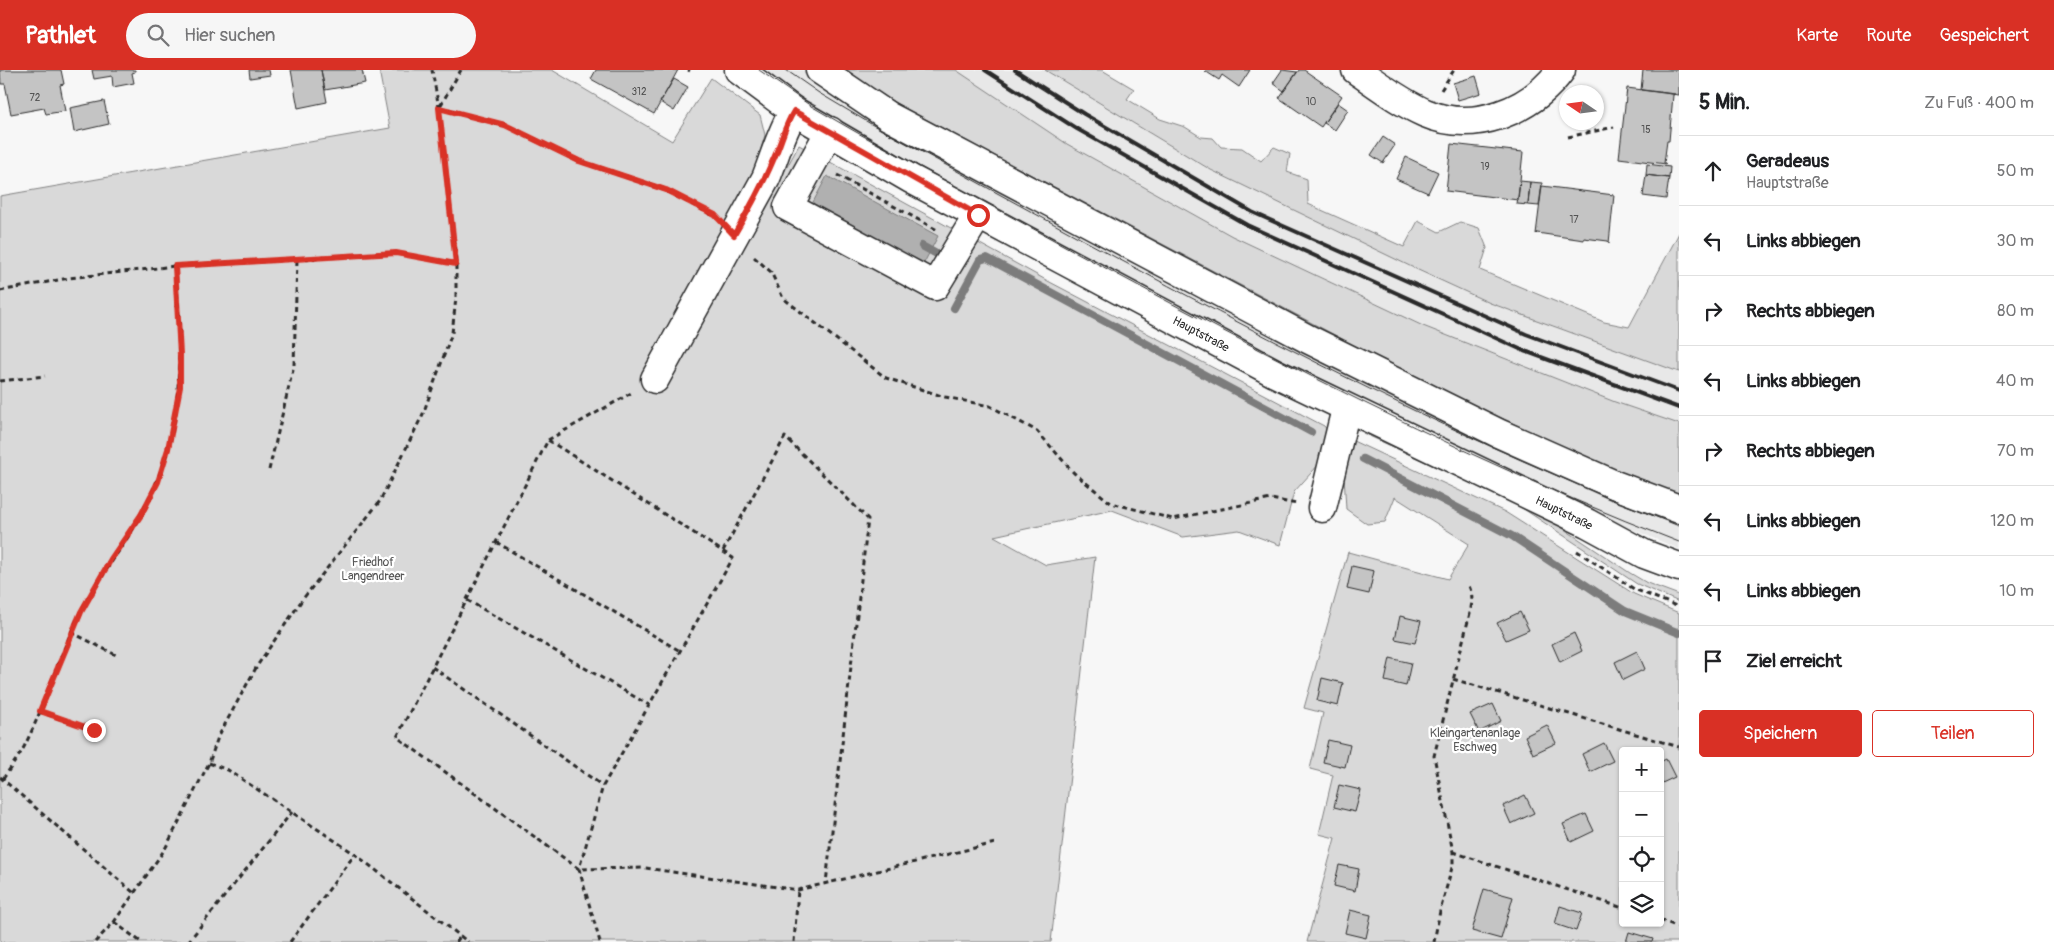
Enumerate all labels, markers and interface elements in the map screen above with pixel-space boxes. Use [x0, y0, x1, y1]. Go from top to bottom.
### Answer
search box [126, 13, 476, 58]
text: Pathlet [25, 21, 96, 50]
icon: search [144, 21, 172, 49]
text: Hier suchen [184, 23, 276, 47]
text: Karte [1796, 24, 1838, 47]
text: Route [1866, 24, 1911, 47]
text: Gespeichert [1939, 24, 2029, 47]
north arrow [1559, 85, 1604, 130]
house number: 312 [631, 86, 647, 98]
text: 5 Min. [1699, 89, 1750, 116]
house number: 72 [30, 92, 41, 104]
text: Zu Fuß · 400 m [1924, 93, 2034, 113]
house number: 10 [1306, 96, 1317, 108]
house number: 15 [1641, 124, 1651, 136]
text: Geradeaus [1746, 149, 1829, 173]
icon: ahead [1699, 157, 1727, 185]
house number: 19 [1480, 161, 1490, 173]
text: 50 m [1997, 161, 2034, 181]
text: Hauptstraße [1746, 173, 1829, 193]
route start [967, 204, 990, 227]
house number: 17 [1569, 214, 1579, 226]
icon: left [1699, 227, 1727, 255]
text: Links abbiegen [1746, 229, 1861, 253]
text: 30 m [1996, 231, 2034, 251]
icon: right [1699, 297, 1727, 325]
text: Rechts abbiegen [1746, 299, 1875, 323]
text: 80 m [1997, 301, 2034, 321]
street label: Hauptstraße [1170, 313, 1232, 356]
icon: left [1699, 367, 1727, 395]
text: Links abbiegen [1746, 369, 1861, 393]
text: 40 m [1996, 371, 2034, 391]
icon: right [1699, 437, 1727, 465]
text: Rechts abbiegen [1746, 439, 1875, 463]
text: 70 m [1997, 441, 2034, 461]
street label: Hauptstraße [1533, 493, 1595, 534]
icon: left [1699, 507, 1727, 535]
text: Links abbiegen [1746, 509, 1861, 533]
text: 120 m [1990, 511, 2034, 531]
park label: Friedhof Langendreer [341, 555, 405, 584]
icon: left [1699, 577, 1727, 605]
text: Links abbiegen [1746, 579, 1861, 603]
text: 10 m [1999, 581, 2034, 601]
icon: arrive [1699, 647, 1727, 675]
text: Ziel erreicht [1746, 649, 1842, 673]
button: Speichern [1699, 710, 1862, 757]
button: Teilen [1872, 710, 2034, 757]
route end [83, 719, 106, 742]
park label: Kleingartenanlage Eschweg [1430, 726, 1520, 755]
map controls [1619, 747, 1664, 927]
button: + [1619, 747, 1664, 792]
button: − [1619, 792, 1664, 837]
button: locate [1619, 837, 1664, 882]
button: layers [1619, 882, 1664, 927]

